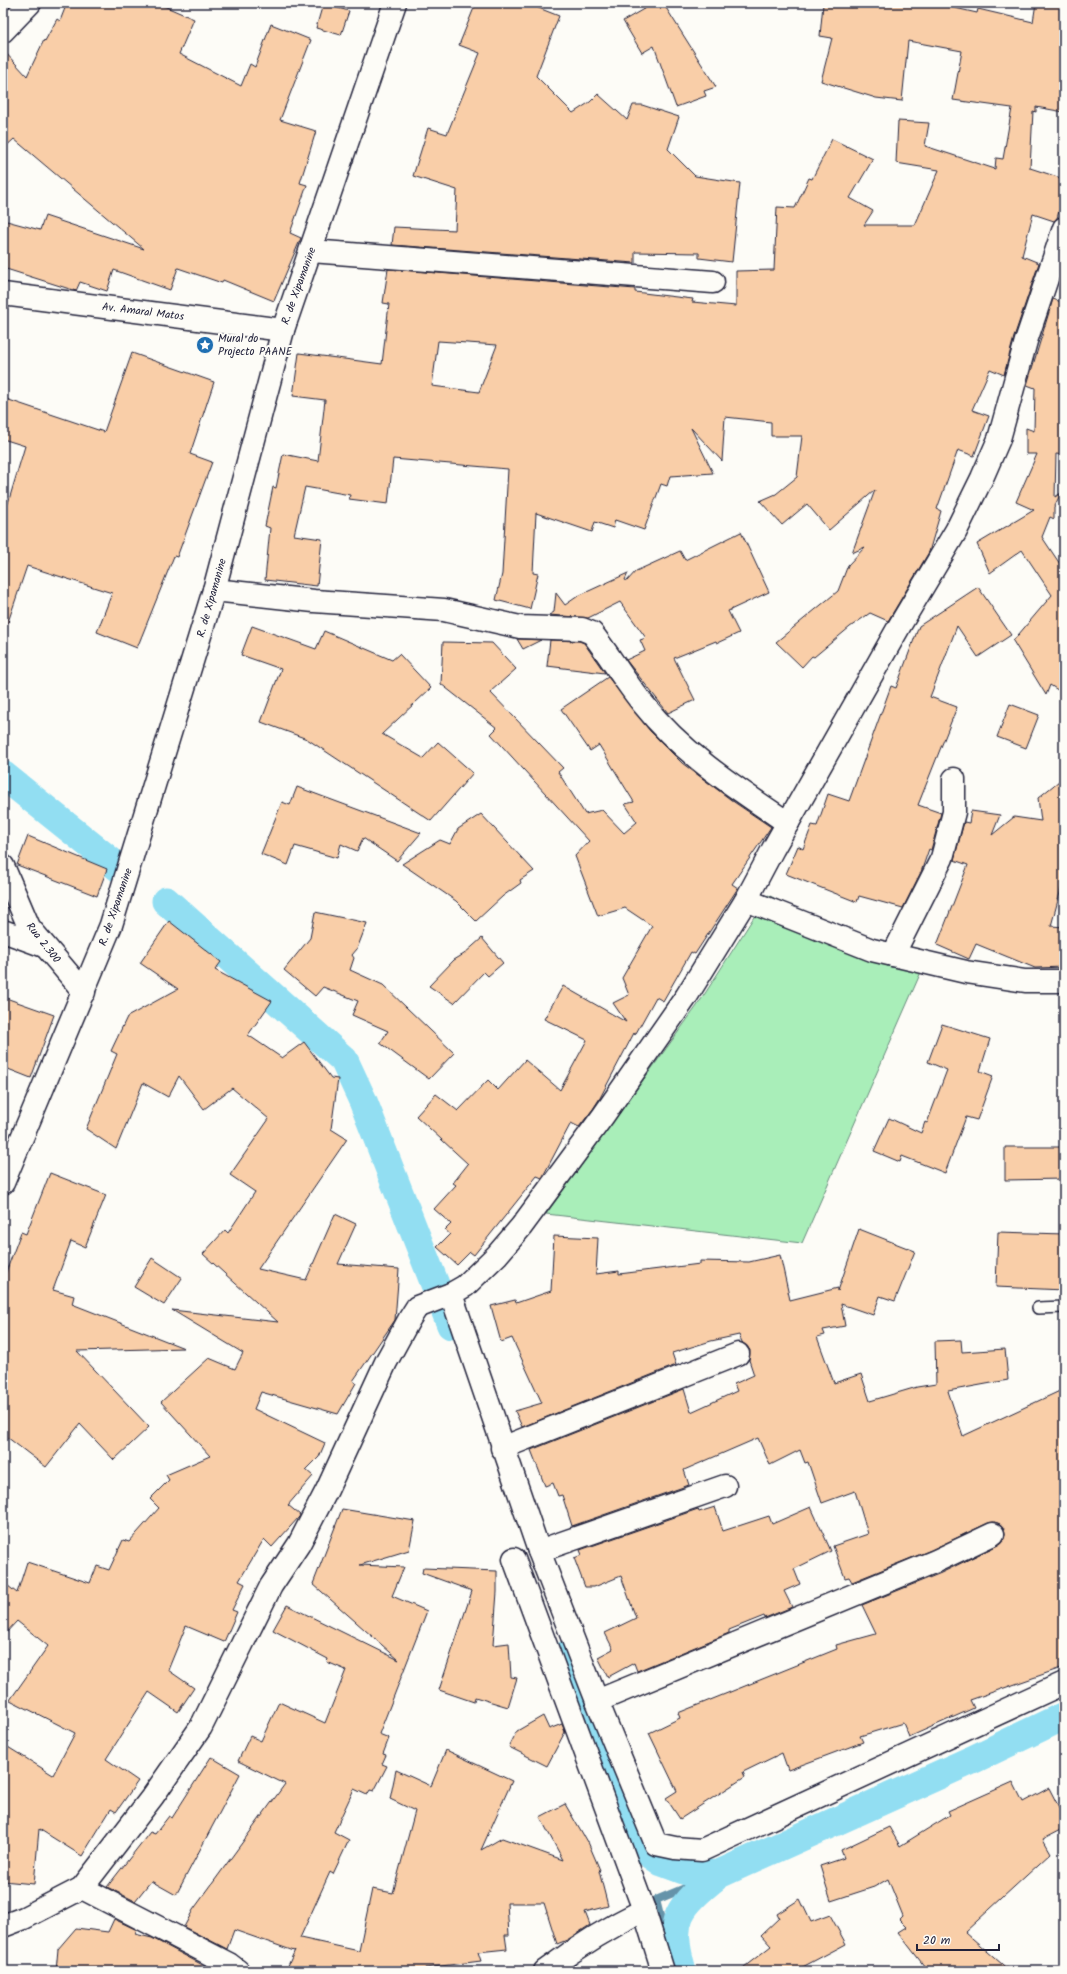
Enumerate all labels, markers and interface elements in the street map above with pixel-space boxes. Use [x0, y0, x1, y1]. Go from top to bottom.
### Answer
street label: R. de Xipamanine [277, 245, 321, 327]
street label: Av. Amaral Matos [101, 298, 185, 326]
place label: Mural do Projecto PAANE [218, 330, 293, 361]
place icon: Mural do Projecto PAANE [195, 335, 215, 355]
street label: R. de Xipamanine [192, 556, 232, 640]
street label: R. de Xipamanine [94, 866, 138, 948]
street label: Rua 2.300 [21, 919, 65, 968]
scale bar [917, 1926, 999, 1952]
text: 20 m [923, 1931, 951, 1950]

